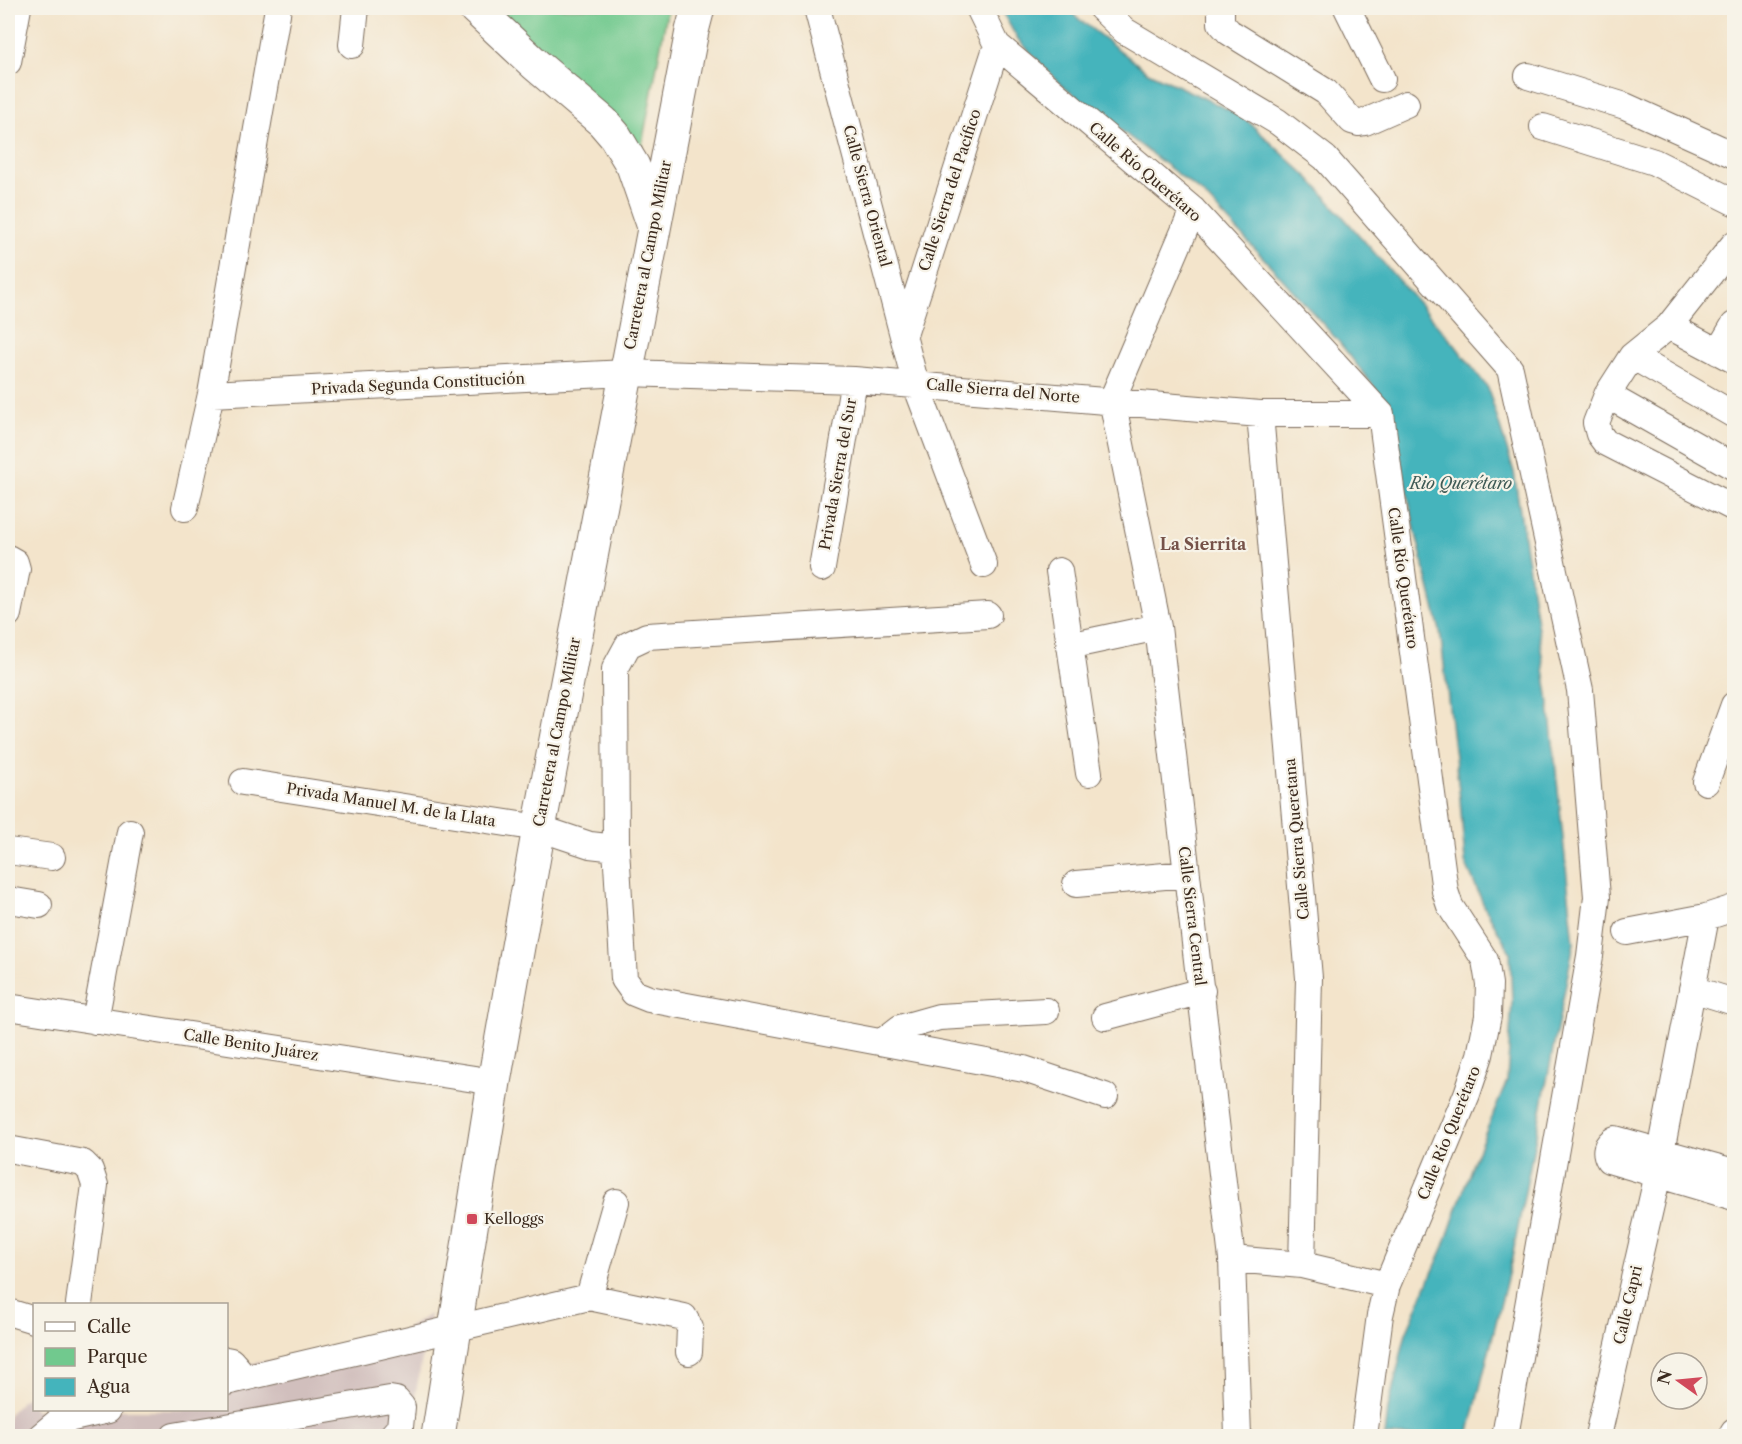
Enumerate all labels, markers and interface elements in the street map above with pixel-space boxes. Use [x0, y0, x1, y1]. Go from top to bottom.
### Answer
street label: Calle Sierra del Pacífico [914, 106, 985, 273]
street label: Calle Río Querétaro [1085, 118, 1205, 226]
street label: Calle Sierra Oriental [839, 123, 896, 269]
street label: Carretera al Campo Militar [620, 158, 675, 351]
street label: Privada Segunda Constitución [311, 368, 526, 399]
street label: Calle Sierra del Norte [925, 374, 1081, 407]
street label: Privada Sierra del Sur [815, 396, 860, 551]
water label: Rio Querétaro [1408, 473, 1512, 493]
street label: Calle Río Querétaro [1384, 506, 1423, 650]
district label: La Sierrita [1160, 534, 1247, 554]
street label: Carretera al Campo Militar [529, 635, 584, 828]
street label: Calle Sierra Queretana [1280, 757, 1313, 921]
street label: Privada Manuel M. de la Llata [285, 779, 497, 830]
street label: Calle Sierra Central [1175, 845, 1211, 987]
street label: Calle Benito Juárez [182, 1024, 320, 1065]
street label: Calle Río Querétaro [1413, 1063, 1484, 1203]
place label: Kelloggs [484, 1209, 544, 1228]
marker: Kelloggs [465, 1212, 479, 1226]
street label: Calle Capri [1609, 1263, 1646, 1346]
legend [33, 1303, 228, 1411]
text: Calle [87, 1316, 131, 1338]
text: Parque [87, 1346, 148, 1368]
north arrow [1649, 1351, 1709, 1411]
text: N [1653, 1368, 1676, 1386]
text: Agua [86, 1376, 131, 1398]

